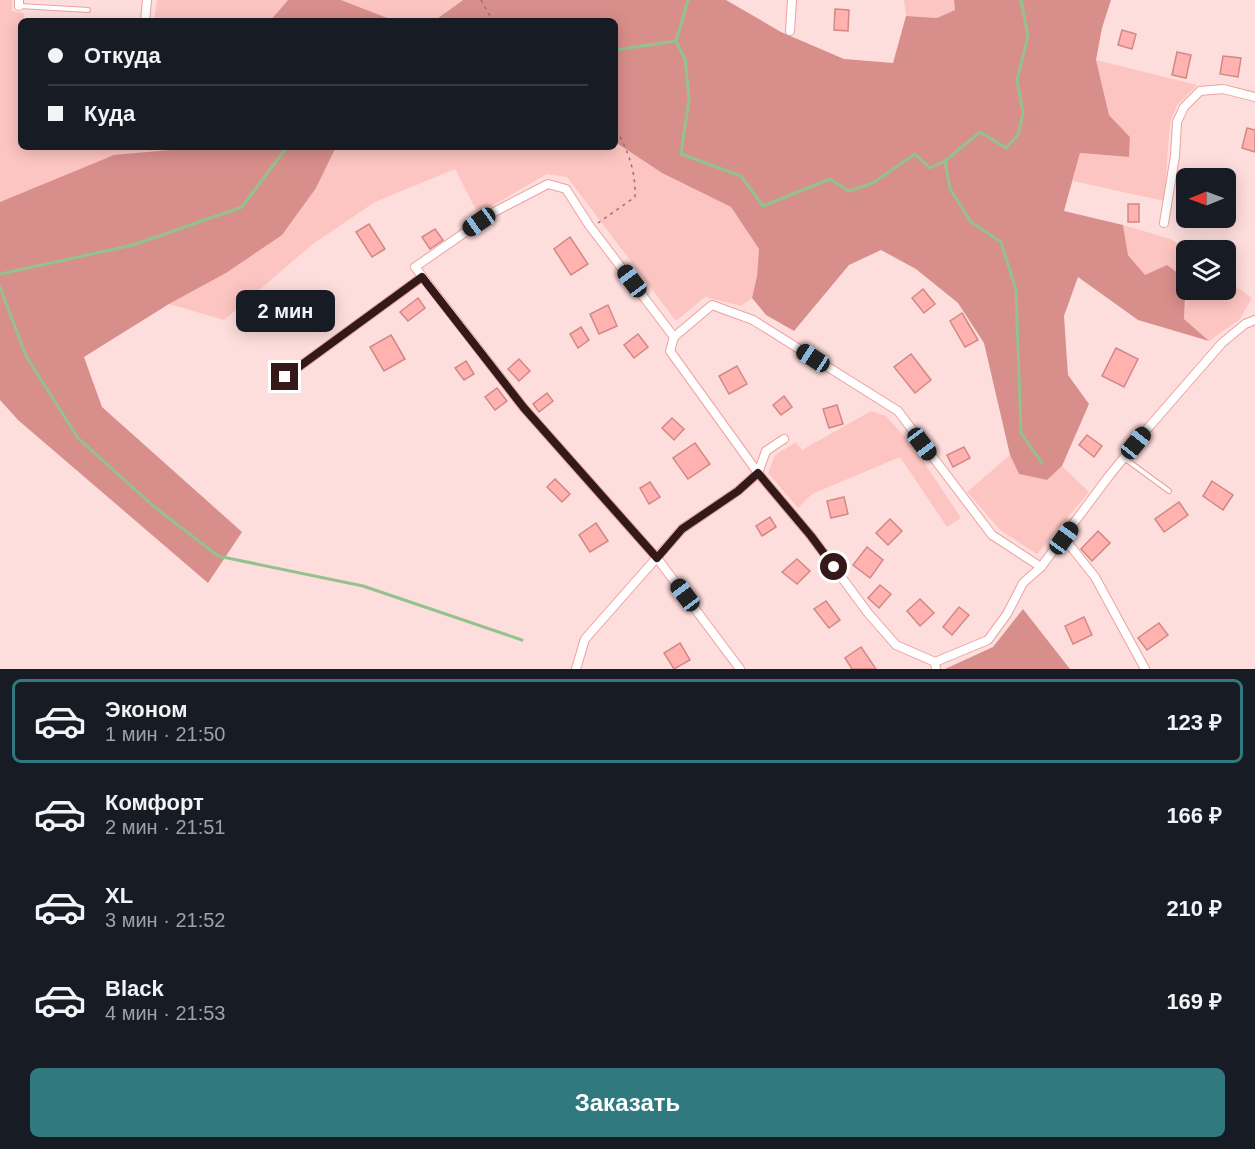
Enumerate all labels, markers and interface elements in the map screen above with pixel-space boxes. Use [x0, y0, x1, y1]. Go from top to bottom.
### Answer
text: Откуда [84, 43, 161, 68]
text: Куда [84, 101, 135, 126]
north arrow [1176, 168, 1236, 228]
map controls [1176, 168, 1236, 300]
car [459, 204, 499, 240]
button: layers [1176, 240, 1236, 300]
car [614, 261, 650, 301]
callout: 2 мин [236, 290, 334, 332]
text: 2 мин [258, 300, 313, 322]
car [793, 341, 833, 375]
route end [271, 363, 298, 390]
car [1118, 423, 1154, 463]
car [904, 424, 940, 464]
car [1046, 518, 1082, 558]
route start [820, 553, 847, 580]
car [667, 575, 703, 615]
icon: car [33, 694, 87, 748]
text: Эконом [105, 697, 188, 722]
text: 123 ₽ [1166, 710, 1222, 735]
text: 1 мин · 21:50 [105, 723, 225, 745]
icon: car [33, 787, 87, 841]
text: Комфорт [105, 790, 204, 815]
text: 166 ₽ [1166, 803, 1222, 828]
text: 2 мин · 21:51 [105, 816, 225, 838]
icon: car [33, 880, 87, 934]
text: XL [105, 883, 133, 908]
text: 210 ₽ [1166, 896, 1222, 921]
text: 3 мин · 21:52 [105, 909, 225, 931]
icon: car [33, 973, 87, 1027]
text: Black [105, 976, 164, 1001]
text: 169 ₽ [1166, 989, 1222, 1014]
text: 4 мин · 21:53 [105, 1002, 225, 1024]
button: Заказать [30, 1068, 1225, 1137]

